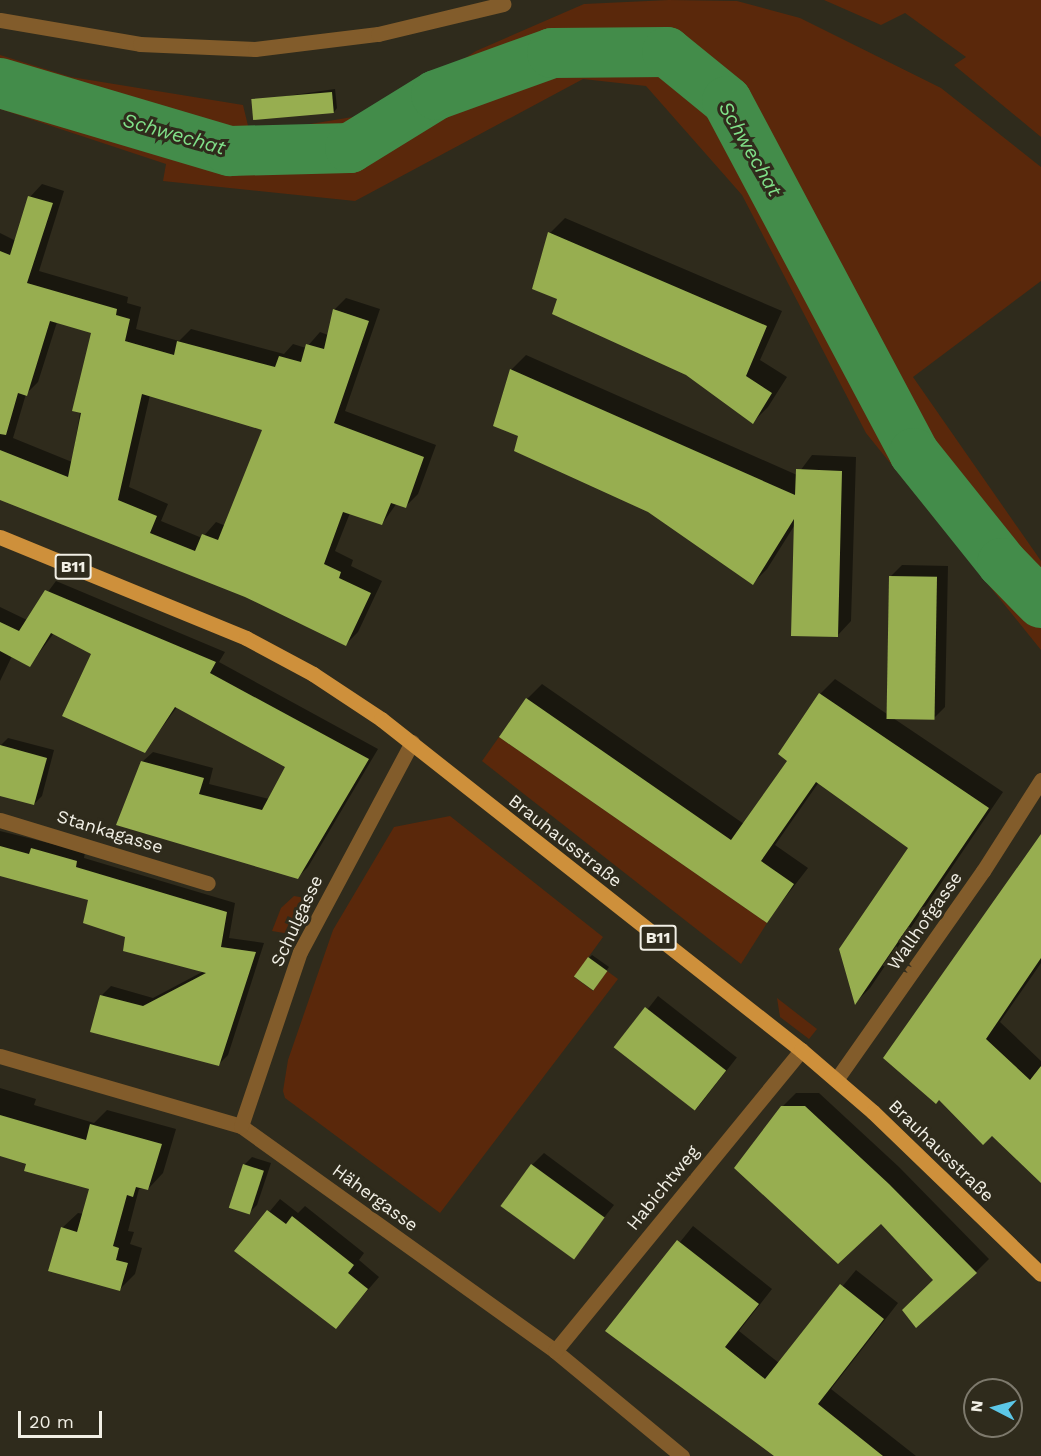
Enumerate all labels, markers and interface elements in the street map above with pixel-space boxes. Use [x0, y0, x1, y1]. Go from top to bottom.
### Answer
water label: Schwechat [713, 97, 787, 201]
water label: Schwechat [120, 108, 228, 160]
road number: B11 [54, 554, 92, 580]
street label: Brauhausstraße [504, 790, 626, 892]
street label: Stankagasse [54, 806, 166, 858]
street label: Wallhofgasse [883, 867, 967, 975]
street label: Schulgasse [266, 872, 328, 970]
road number: B11 [638, 925, 678, 951]
street label: Brauhausstraße [884, 1095, 998, 1207]
street label: Habichtweg [622, 1141, 704, 1235]
street label: Hähergasse [328, 1160, 422, 1236]
north arrow [963, 1378, 1023, 1438]
scale bar [21, 1399, 105, 1437]
text: N [967, 1399, 987, 1413]
text: 20 m [29, 1411, 74, 1432]

